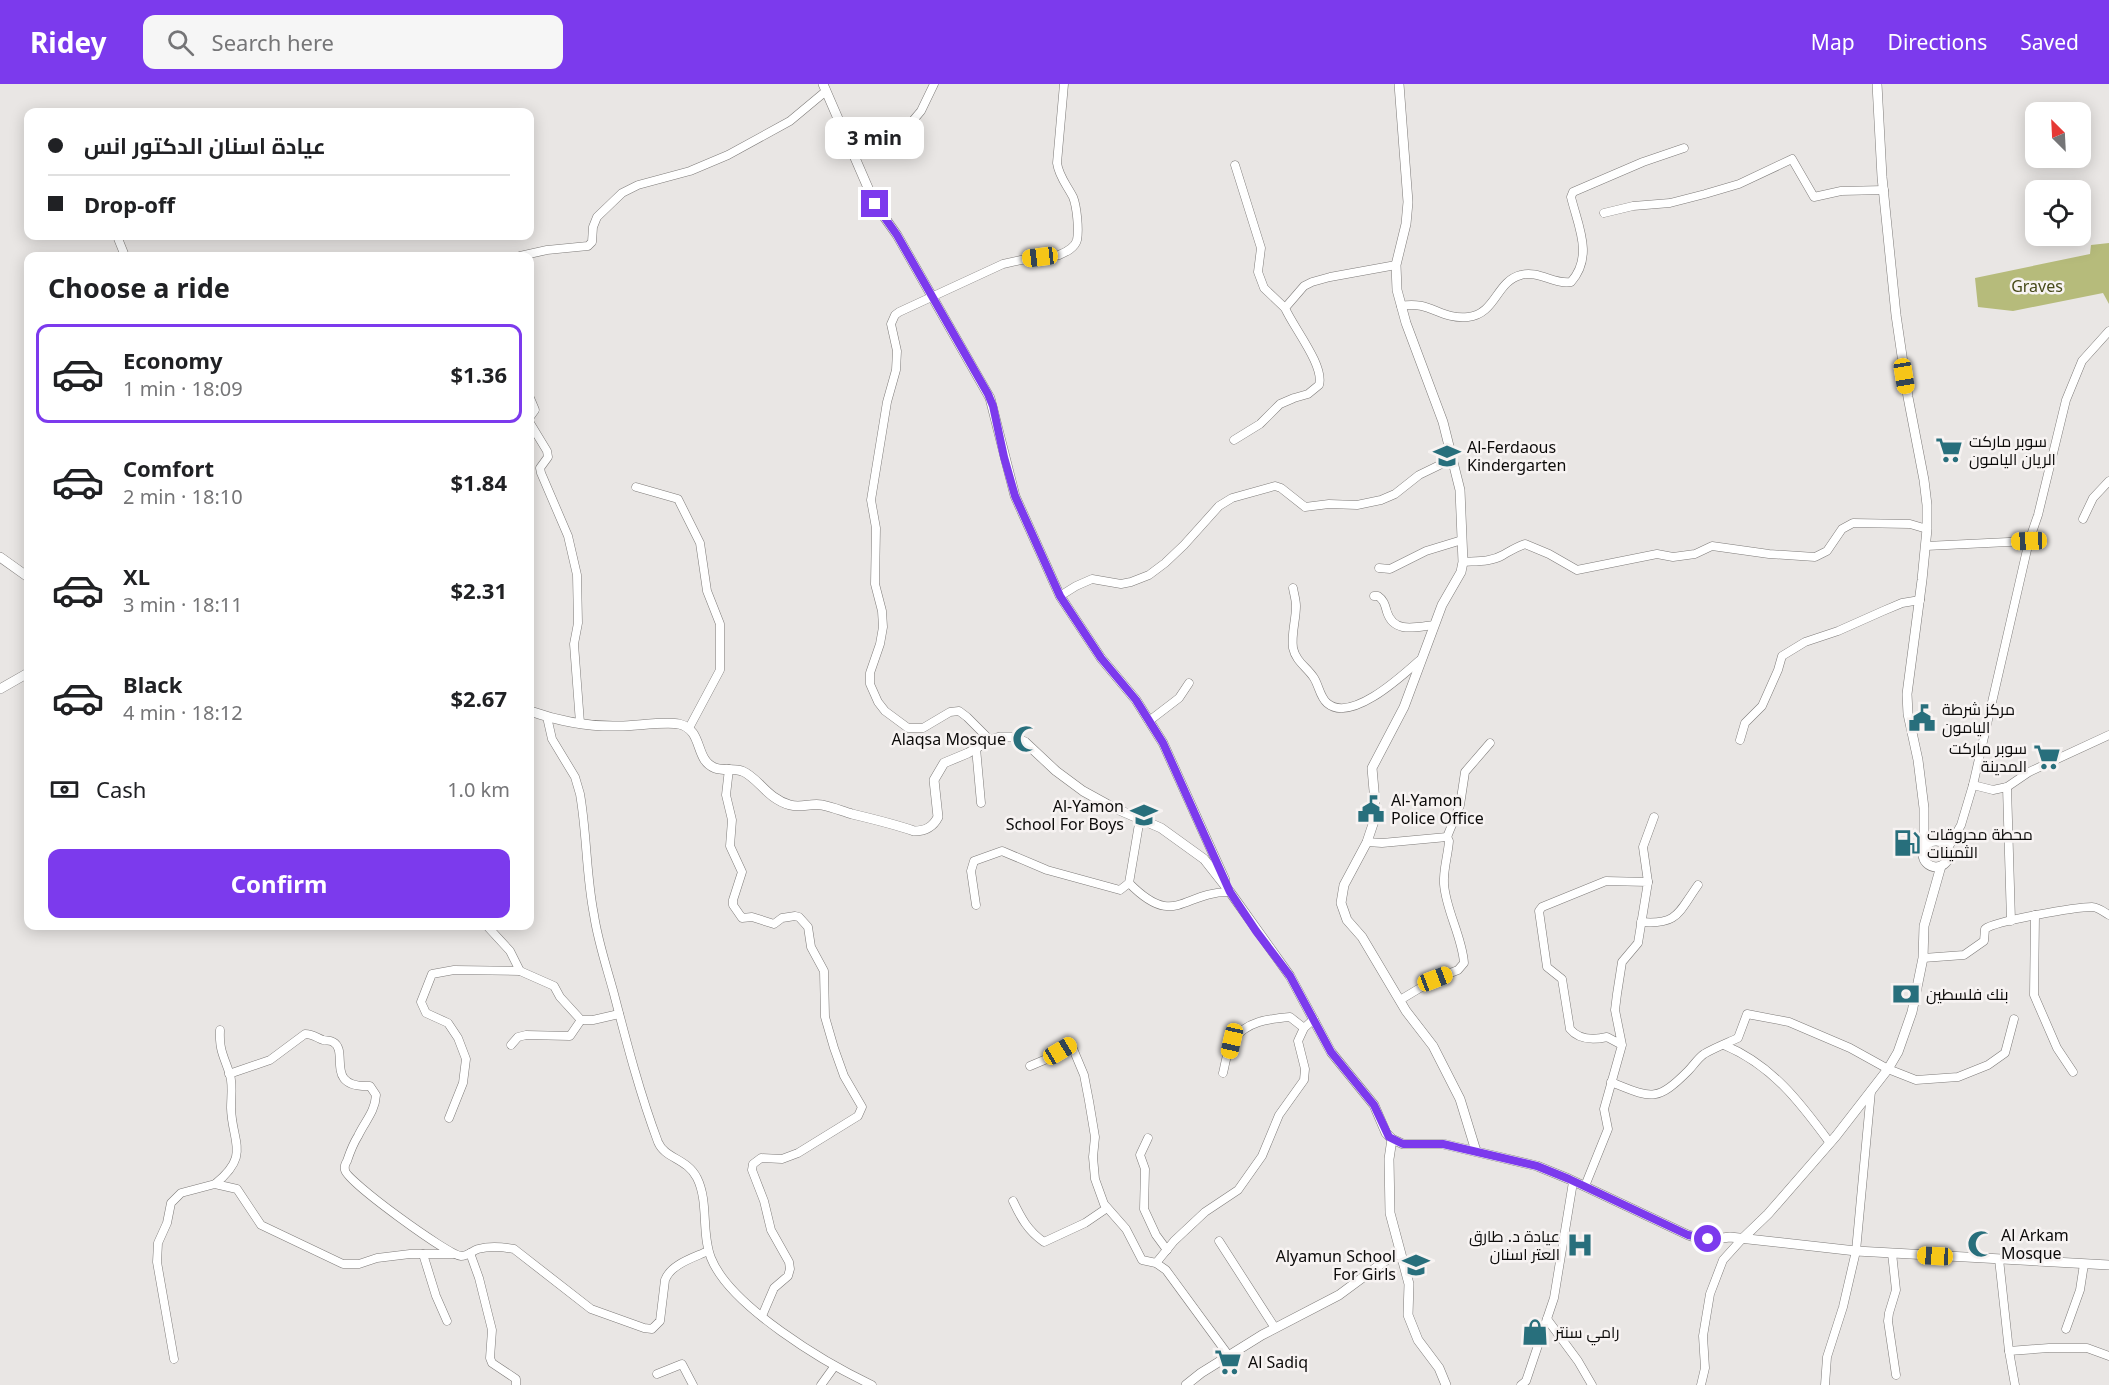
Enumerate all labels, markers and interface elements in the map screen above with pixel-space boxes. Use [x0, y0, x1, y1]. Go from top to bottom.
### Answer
search box [143, 15, 563, 69]
text: Ridey [30, 23, 107, 61]
icon: search [164, 26, 197, 59]
text: Search here [212, 27, 334, 57]
text: Map [1811, 28, 1855, 56]
text: Directions [1888, 28, 1987, 56]
text: Saved [2020, 28, 2079, 56]
north arrow [2025, 102, 2091, 168]
map controls [2025, 102, 2091, 246]
callout: 3 min [826, 117, 924, 159]
text: 3 min [847, 124, 902, 151]
text: عيادة اسنان الدكتور انس [84, 130, 326, 160]
button: locate [2025, 180, 2091, 246]
text: Drop-off [84, 189, 175, 219]
route end [861, 190, 888, 217]
car [1021, 246, 1059, 268]
text: Choose a ride [48, 269, 230, 306]
park label: Graves [2011, 275, 2063, 297]
text: Economy [123, 345, 222, 375]
icon: car [51, 347, 105, 401]
car [1892, 357, 1916, 395]
text: $1.36 [450, 359, 507, 389]
text: 1 min · 18:09 [123, 375, 243, 402]
place label: سوبر ماركت الريان اليامون [1969, 430, 2056, 470]
supermarket icon: سوبر ماركت الريان اليامون [1934, 435, 1964, 465]
place label: Al-Ferdaous Kindergarten [1467, 436, 1566, 476]
school or university icon: Al-Ferdaous Kindergarten [1432, 441, 1462, 471]
text: Comfort [123, 453, 214, 483]
icon: car [51, 455, 105, 509]
text: $1.84 [450, 467, 507, 497]
text: 2 min · 18:10 [123, 483, 243, 510]
car [2011, 531, 2047, 551]
text: XL [123, 561, 150, 591]
icon: car [51, 563, 105, 617]
text: $2.31 [450, 575, 507, 605]
text: 3 min · 18:11 [123, 591, 243, 618]
text: Black [123, 669, 182, 699]
icon: car [51, 671, 105, 725]
text: $2.67 [450, 683, 507, 713]
place label: مركز شرطة اليامون [1942, 698, 2015, 738]
text: 4 min · 18:12 [123, 699, 243, 726]
public building icon: مركز شرطة اليامون [1907, 703, 1937, 733]
mosque icon: Alaqsa Mosque [1011, 724, 1041, 754]
place label: Alaqsa Mosque [891, 728, 1006, 750]
place label: سوبر ماركت المدينة [1949, 737, 2027, 777]
supermarket icon: سوبر ماركت المدينة [2032, 742, 2062, 772]
icon: cash [48, 773, 81, 806]
text: Cash [96, 774, 146, 804]
text: 1.0 km [447, 776, 510, 803]
place label: Al-Yamon Police Office [1391, 789, 1484, 829]
public building icon: Al-Yamon Police Office [1356, 794, 1386, 824]
place label: Al-Yamon School For Boys [1006, 795, 1124, 835]
school or university icon: Al-Yamon School For Boys [1129, 800, 1159, 830]
place label: محطة محروقات الثمينات [1927, 823, 2033, 863]
fuel station icon: محطة محروقات الثمينات [1892, 828, 1922, 858]
button: Confirm [48, 849, 510, 918]
car [1415, 964, 1455, 994]
bank icon: بنك فلسطين [1891, 979, 1921, 1009]
place label: بنك فلسطين [1926, 983, 2008, 1005]
car [1219, 1021, 1245, 1061]
car [1040, 1034, 1080, 1068]
place label: Al Arkam Mosque [2001, 1224, 2069, 1264]
place label: عيادة د. طارق العتر اسنان [1469, 1225, 1560, 1265]
route start [1694, 1225, 1721, 1252]
mosque icon: Al Arkam Mosque [1966, 1229, 1996, 1259]
hospital icon: عيادة د. طارق العتر اسنان [1565, 1230, 1595, 1260]
place label: Alyamun School For Girls [1276, 1245, 1396, 1285]
car [1917, 1246, 1953, 1266]
school or university icon: Alyamun School For Girls [1401, 1250, 1431, 1280]
shop icon: رامي سنتر [1520, 1317, 1550, 1347]
place label: رامي سنتر [1554, 1321, 1620, 1346]
supermarket icon: Al Sadiq [1213, 1347, 1243, 1377]
place label: Al Sadiq [1248, 1351, 1308, 1373]

